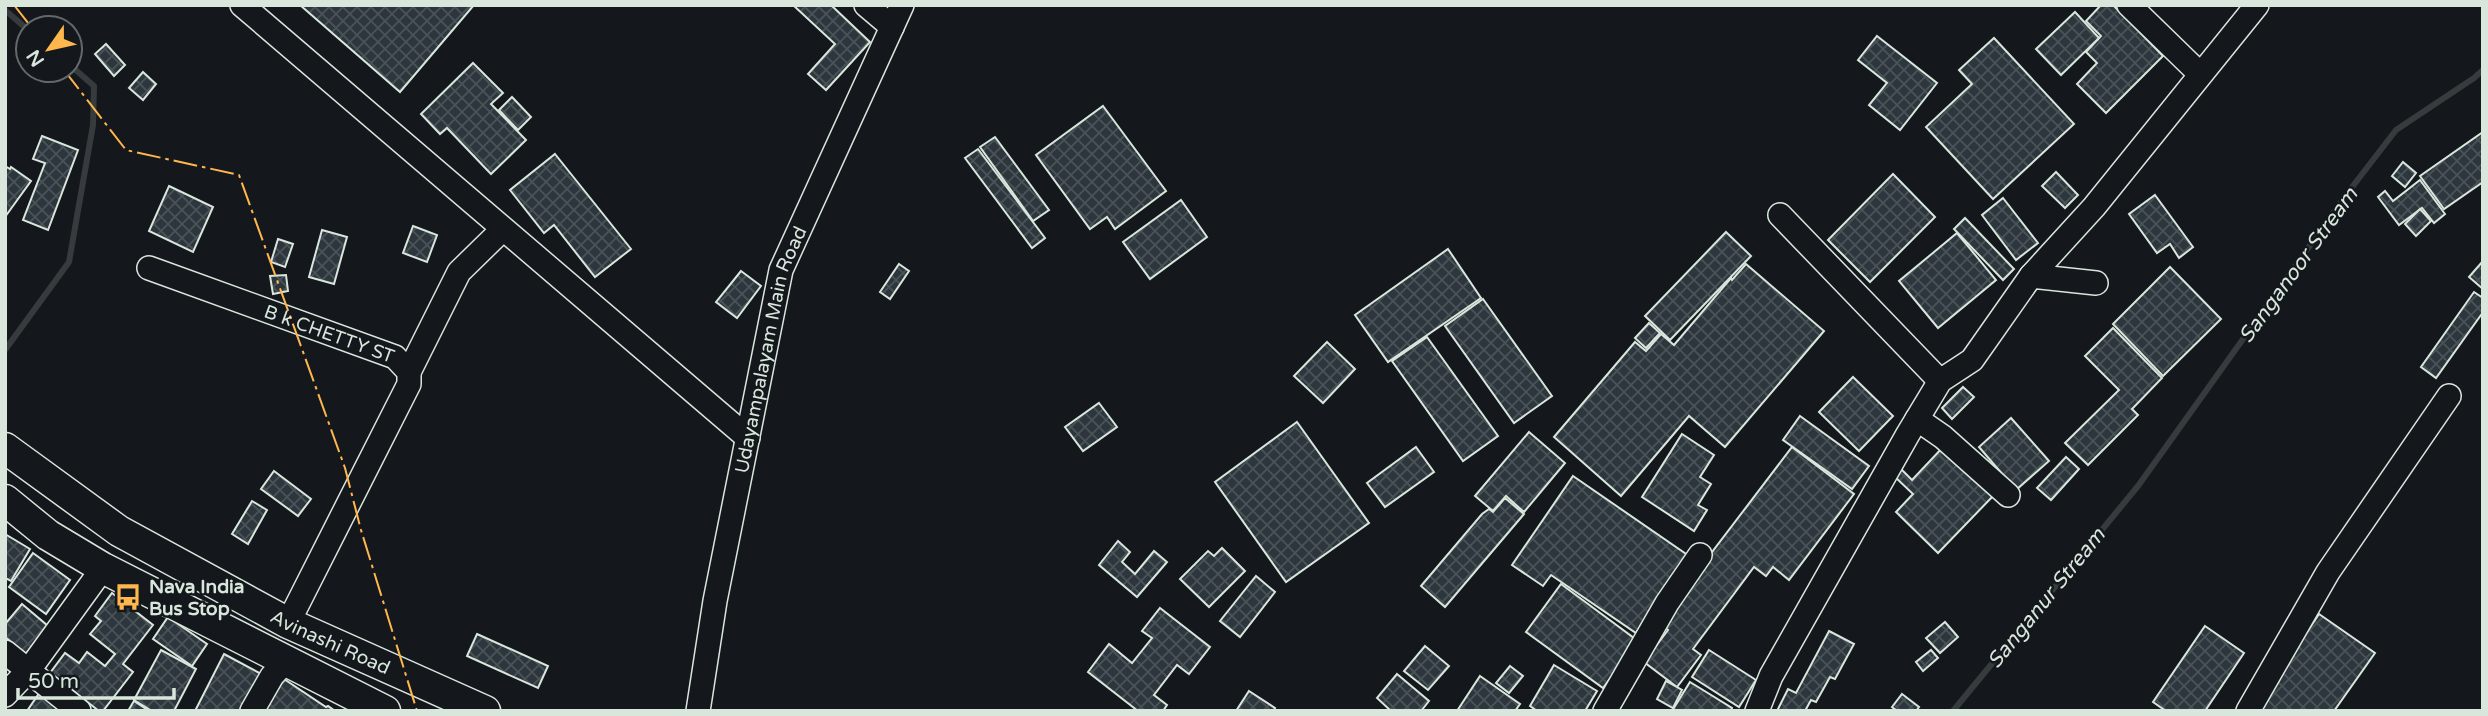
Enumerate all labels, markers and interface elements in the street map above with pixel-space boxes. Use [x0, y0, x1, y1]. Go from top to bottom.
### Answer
north arrow [14, 14, 84, 84]
text: N [22, 45, 49, 70]
water label: Sanganoor Stream [2234, 182, 2363, 348]
street label: Udayampalayam Main Road [731, 223, 812, 475]
street label: B k CHETTY ST [261, 301, 398, 368]
water label: Sanganur Stream [1982, 523, 2111, 673]
place label: Nava India Bus Stop [149, 576, 245, 621]
bus stop icon: Nava India Bus Stop [113, 582, 143, 612]
street label: Avinashi Road [267, 606, 393, 679]
scale bar [18, 656, 173, 700]
text: 50 m [28, 669, 79, 694]

